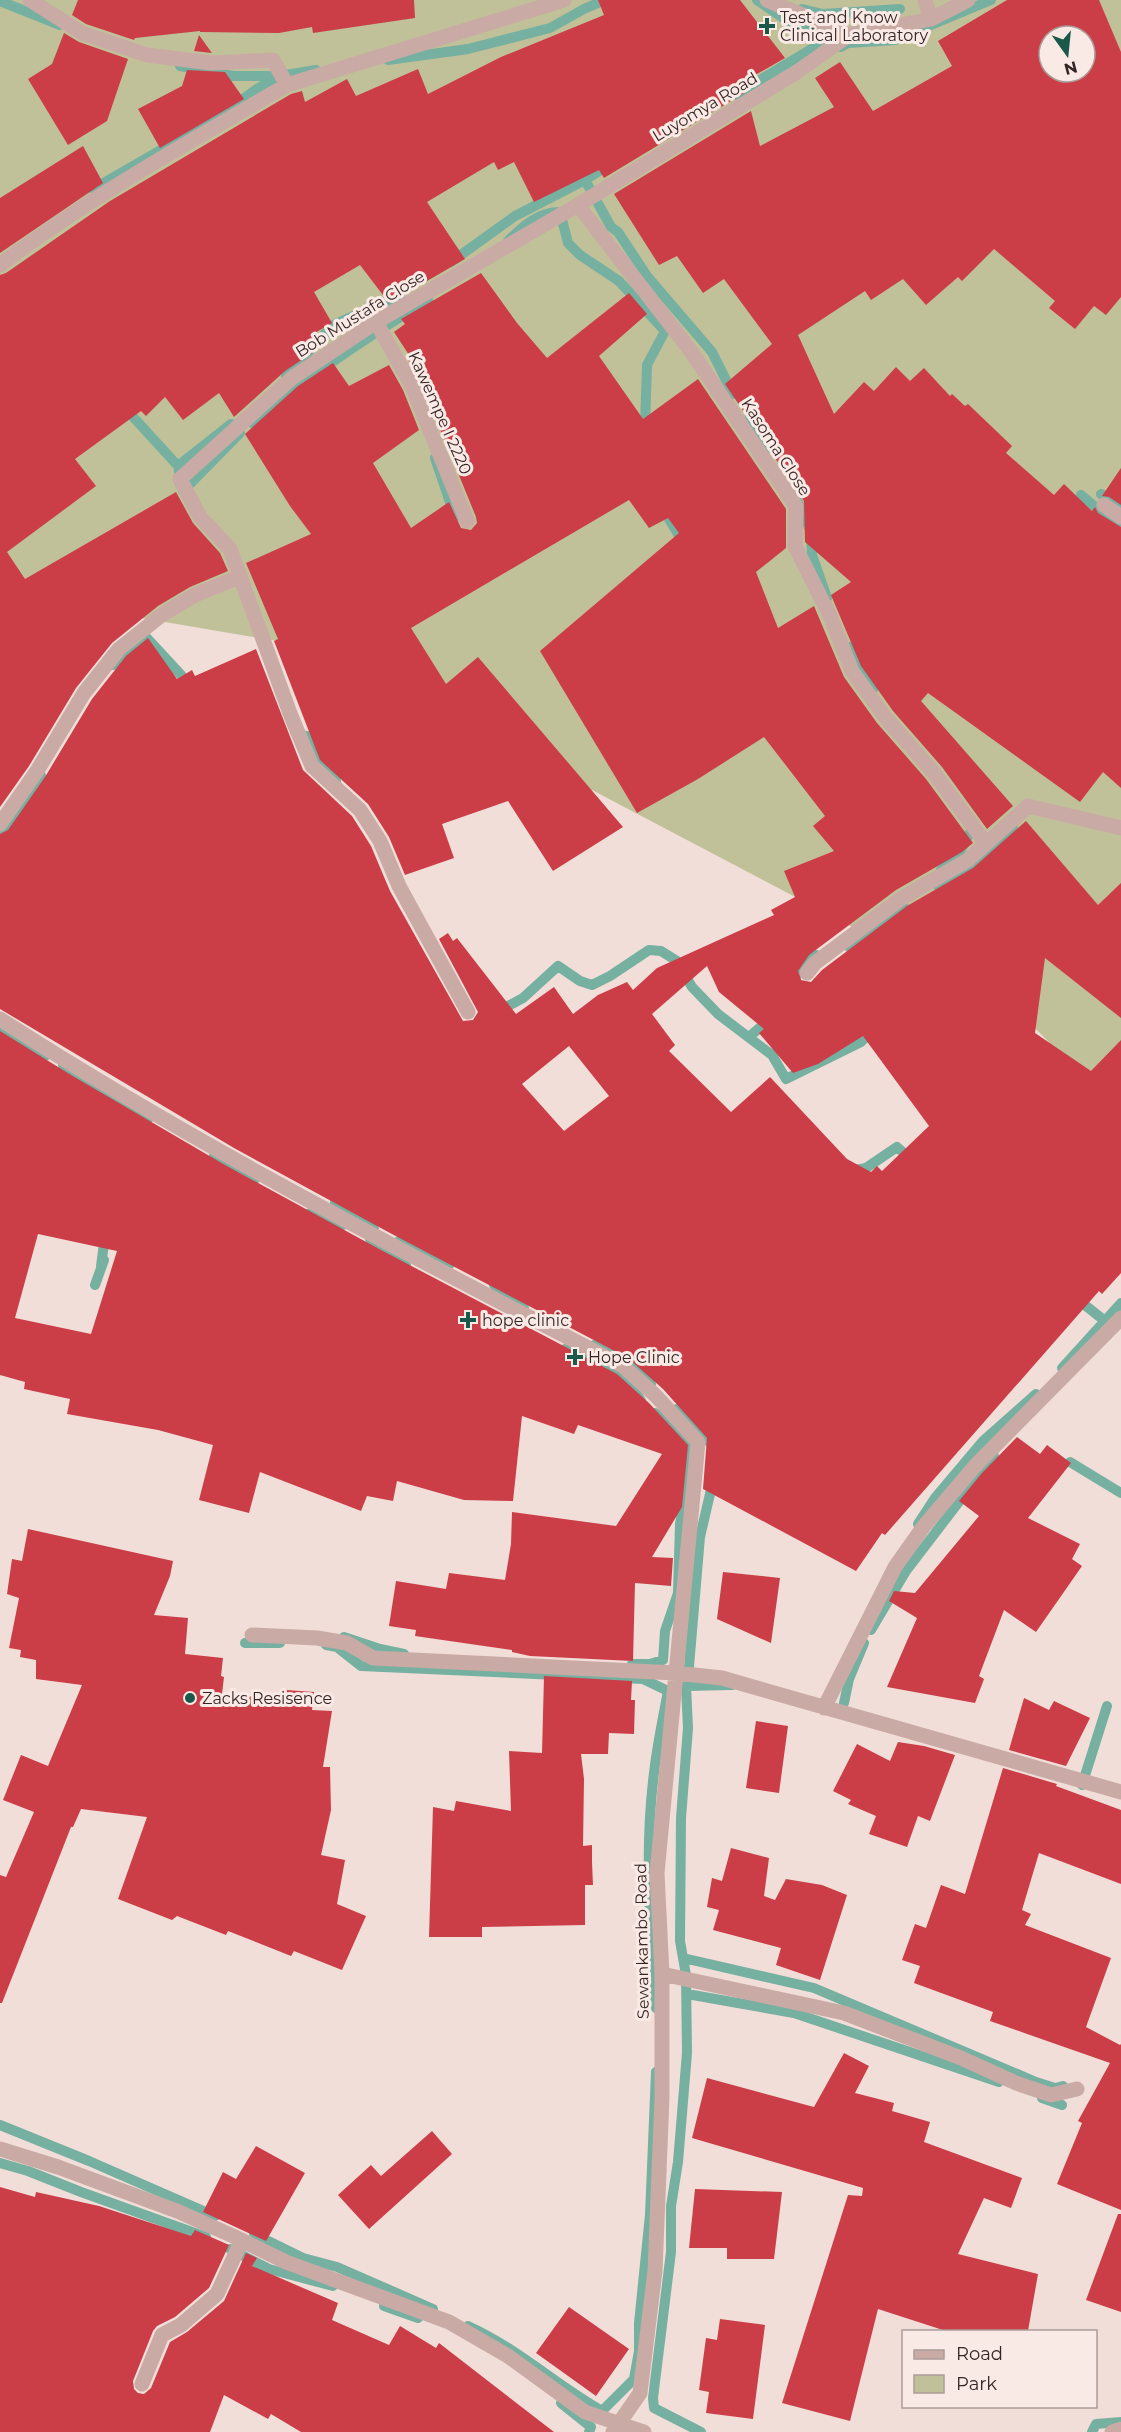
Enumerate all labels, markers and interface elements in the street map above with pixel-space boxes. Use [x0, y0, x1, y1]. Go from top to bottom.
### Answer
place label: Test and Know Clinical Laboratory [780, 8, 929, 45]
marker: Test and Know Clinical Laboratory [758, 17, 776, 35]
north arrow [1037, 24, 1097, 84]
text: N [1062, 57, 1079, 79]
street label: Luyomya Road [649, 68, 761, 146]
street label: Bob Mustafa Close [292, 267, 428, 361]
street label: Kawempe I 2220 [404, 349, 476, 477]
street label: Kasoma Close [737, 395, 815, 499]
marker: hope clinic [459, 1311, 477, 1329]
place label: hope clinic [482, 1311, 569, 1330]
marker: Hope Clinic [566, 1348, 584, 1366]
place label: Hope Clinic [588, 1348, 680, 1367]
place label: Zacks Resisence [202, 1689, 332, 1708]
marker: Zacks Resisence [183, 1691, 197, 1705]
street label: Sewankambo Road [631, 1863, 653, 2019]
legend [902, 2330, 1097, 2408]
text: Road [956, 2343, 1003, 2365]
text: Park [956, 2373, 997, 2395]

